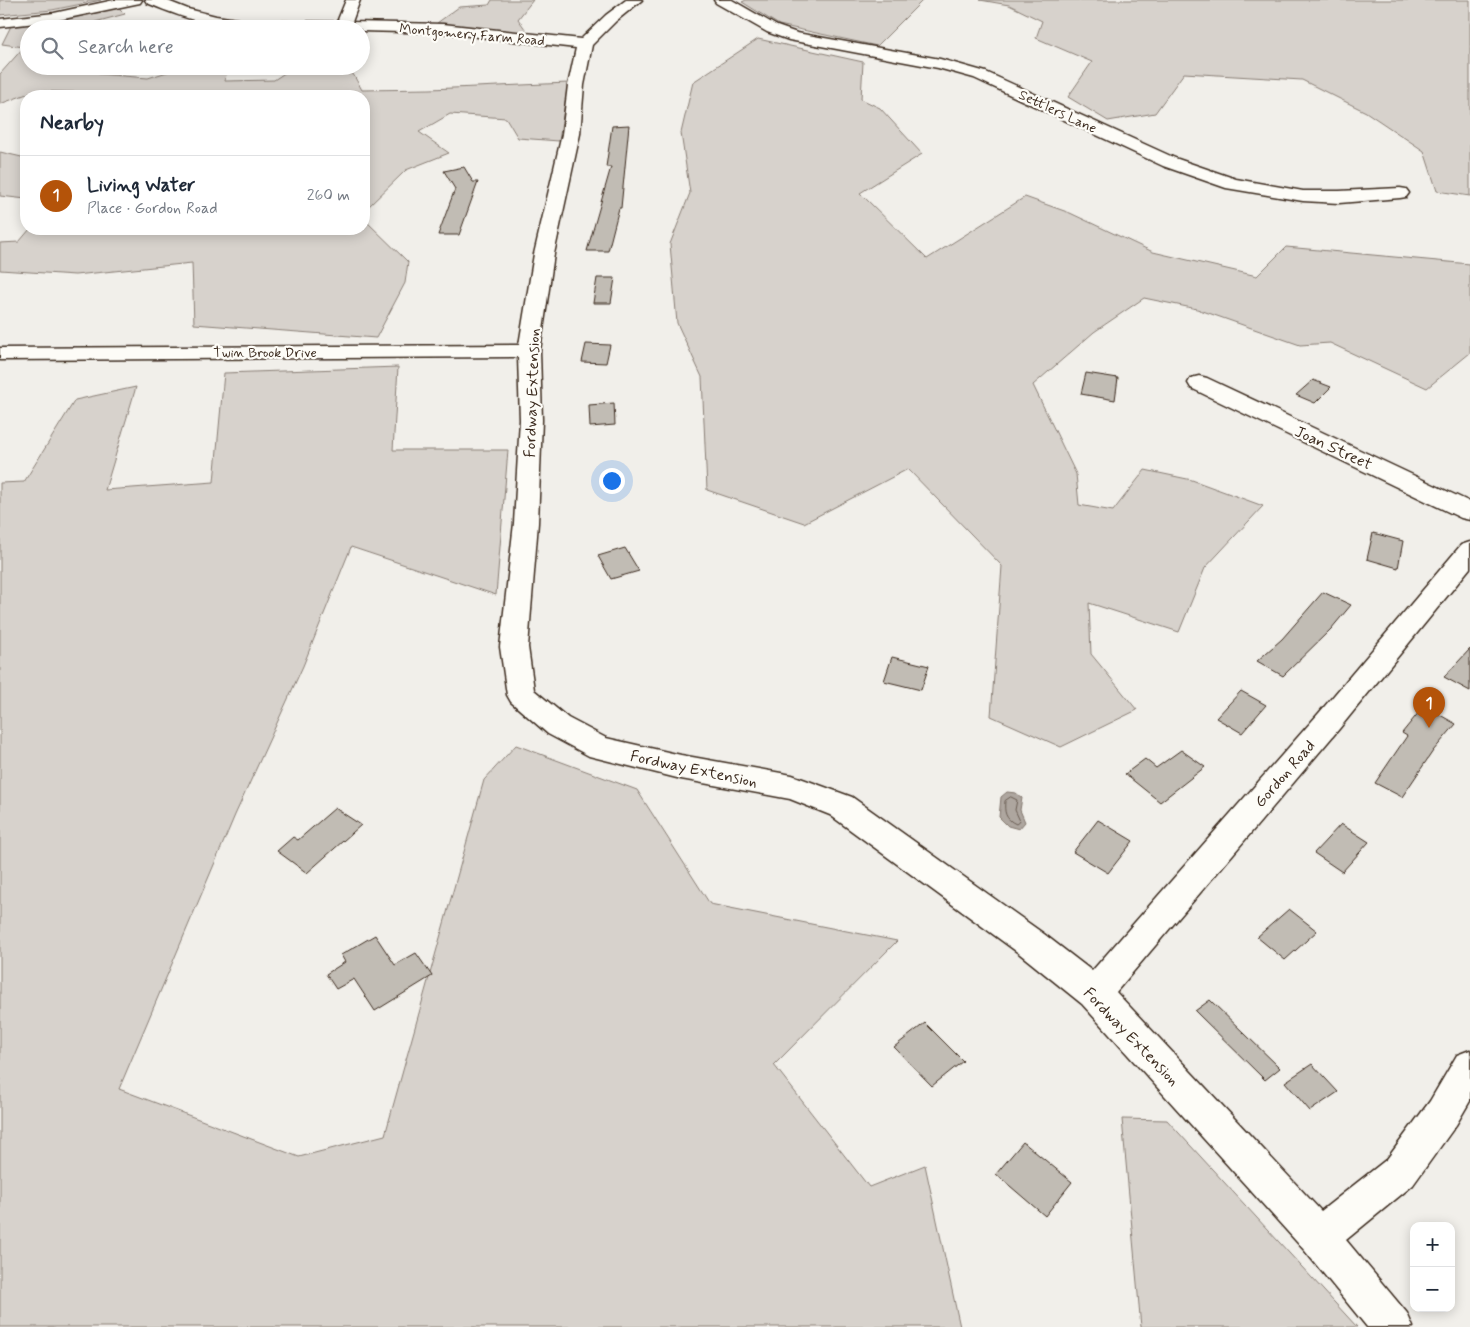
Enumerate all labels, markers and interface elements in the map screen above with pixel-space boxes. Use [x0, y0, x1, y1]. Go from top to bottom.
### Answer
search box [20, 20, 370, 75]
street label: Montgomery Farm Road [399, 20, 545, 50]
icon: search [38, 34, 66, 62]
text: Search here [78, 35, 174, 60]
street label: Settlers Lane [1016, 86, 1099, 138]
text: Nearby [40, 109, 104, 137]
text: Living Water [87, 173, 195, 198]
text: 1 [52, 185, 60, 206]
text: 260 m [307, 185, 350, 206]
text: Place · Gordon Road [87, 198, 218, 219]
street label: Fordway Extension [520, 328, 545, 458]
street label: Twin Brook Drive [213, 344, 317, 362]
street label: Joan Street [1291, 421, 1376, 476]
your location [599, 468, 625, 494]
pin: 1 [1413, 687, 1445, 728]
street label: Gordon Road [1250, 736, 1320, 812]
street label: Fordway Extension [628, 746, 759, 793]
street label: Fordway Extension [1078, 983, 1183, 1091]
map controls [1410, 1222, 1455, 1312]
button: + [1410, 1222, 1455, 1267]
button: − [1410, 1267, 1455, 1312]

